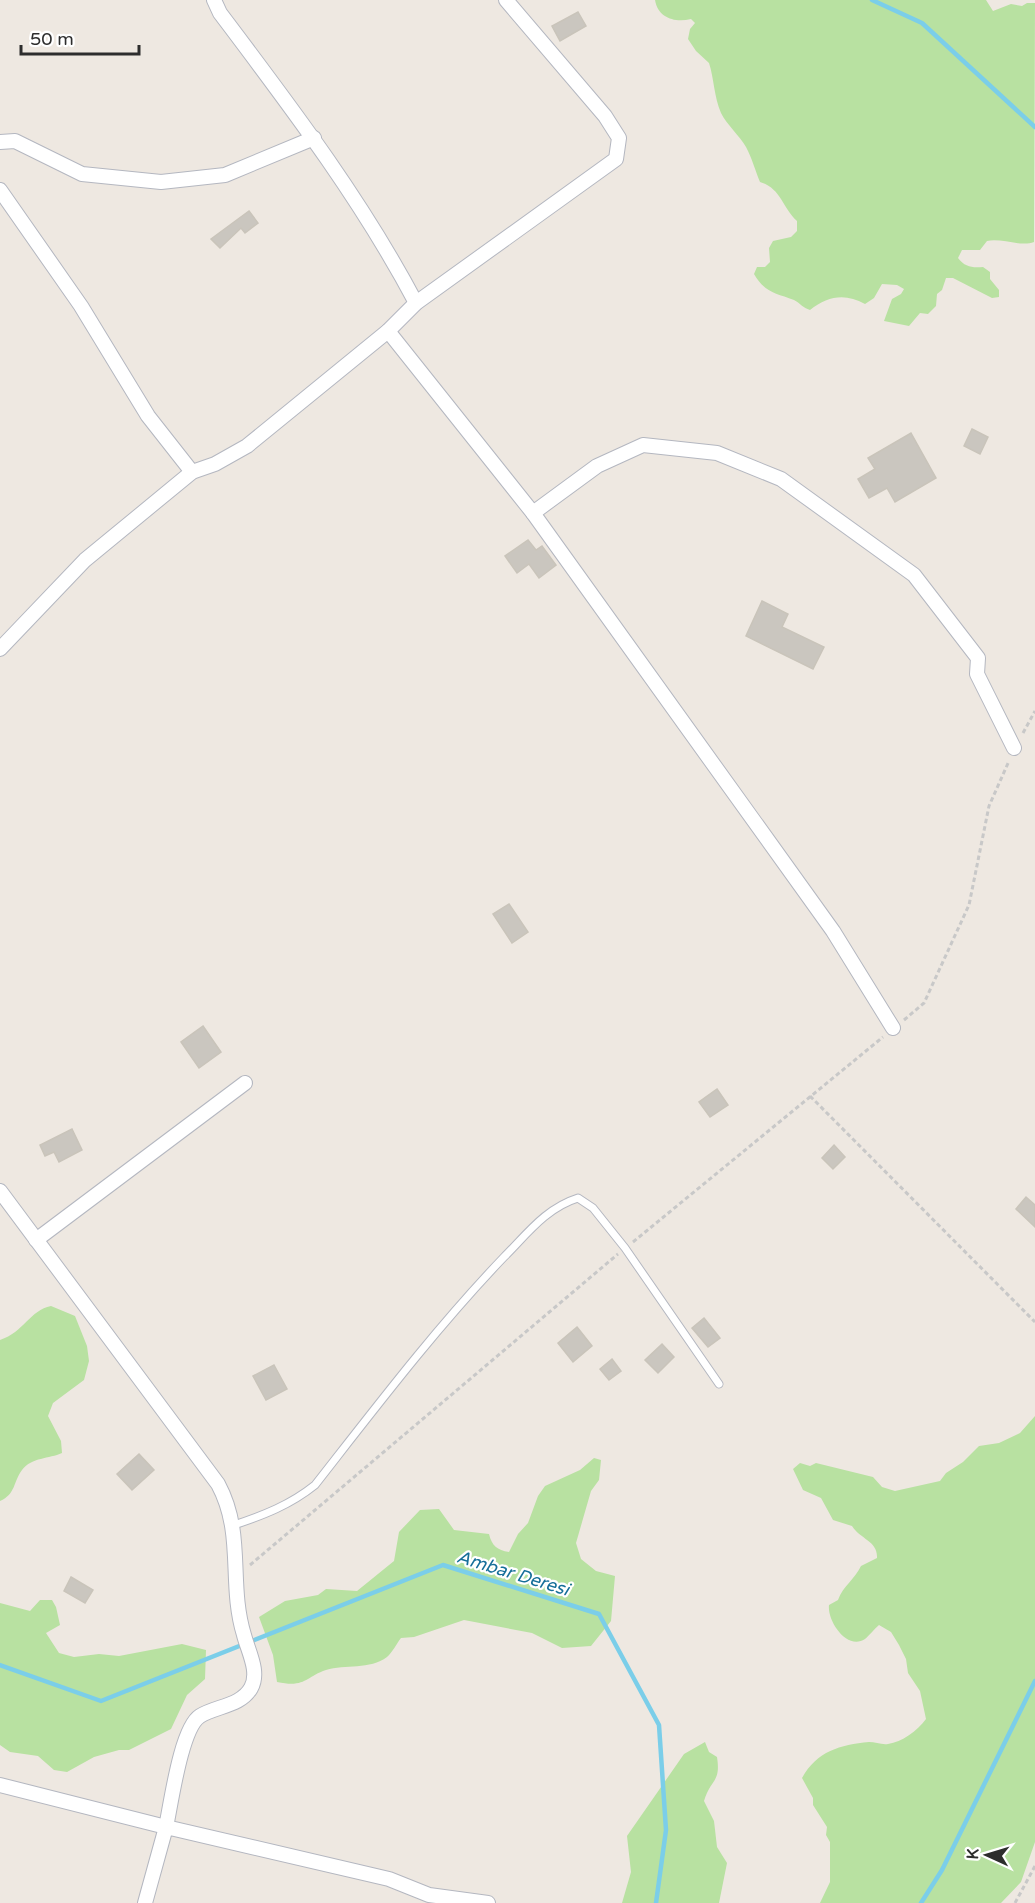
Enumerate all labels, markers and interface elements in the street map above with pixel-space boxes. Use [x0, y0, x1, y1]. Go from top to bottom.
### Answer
scale bar [21, 18, 140, 56]
text: 50 m [30, 28, 74, 50]
water label: Ambar Deresi [454, 1545, 574, 1601]
north arrow [957, 1825, 1017, 1885]
text: K [963, 1848, 983, 1860]

